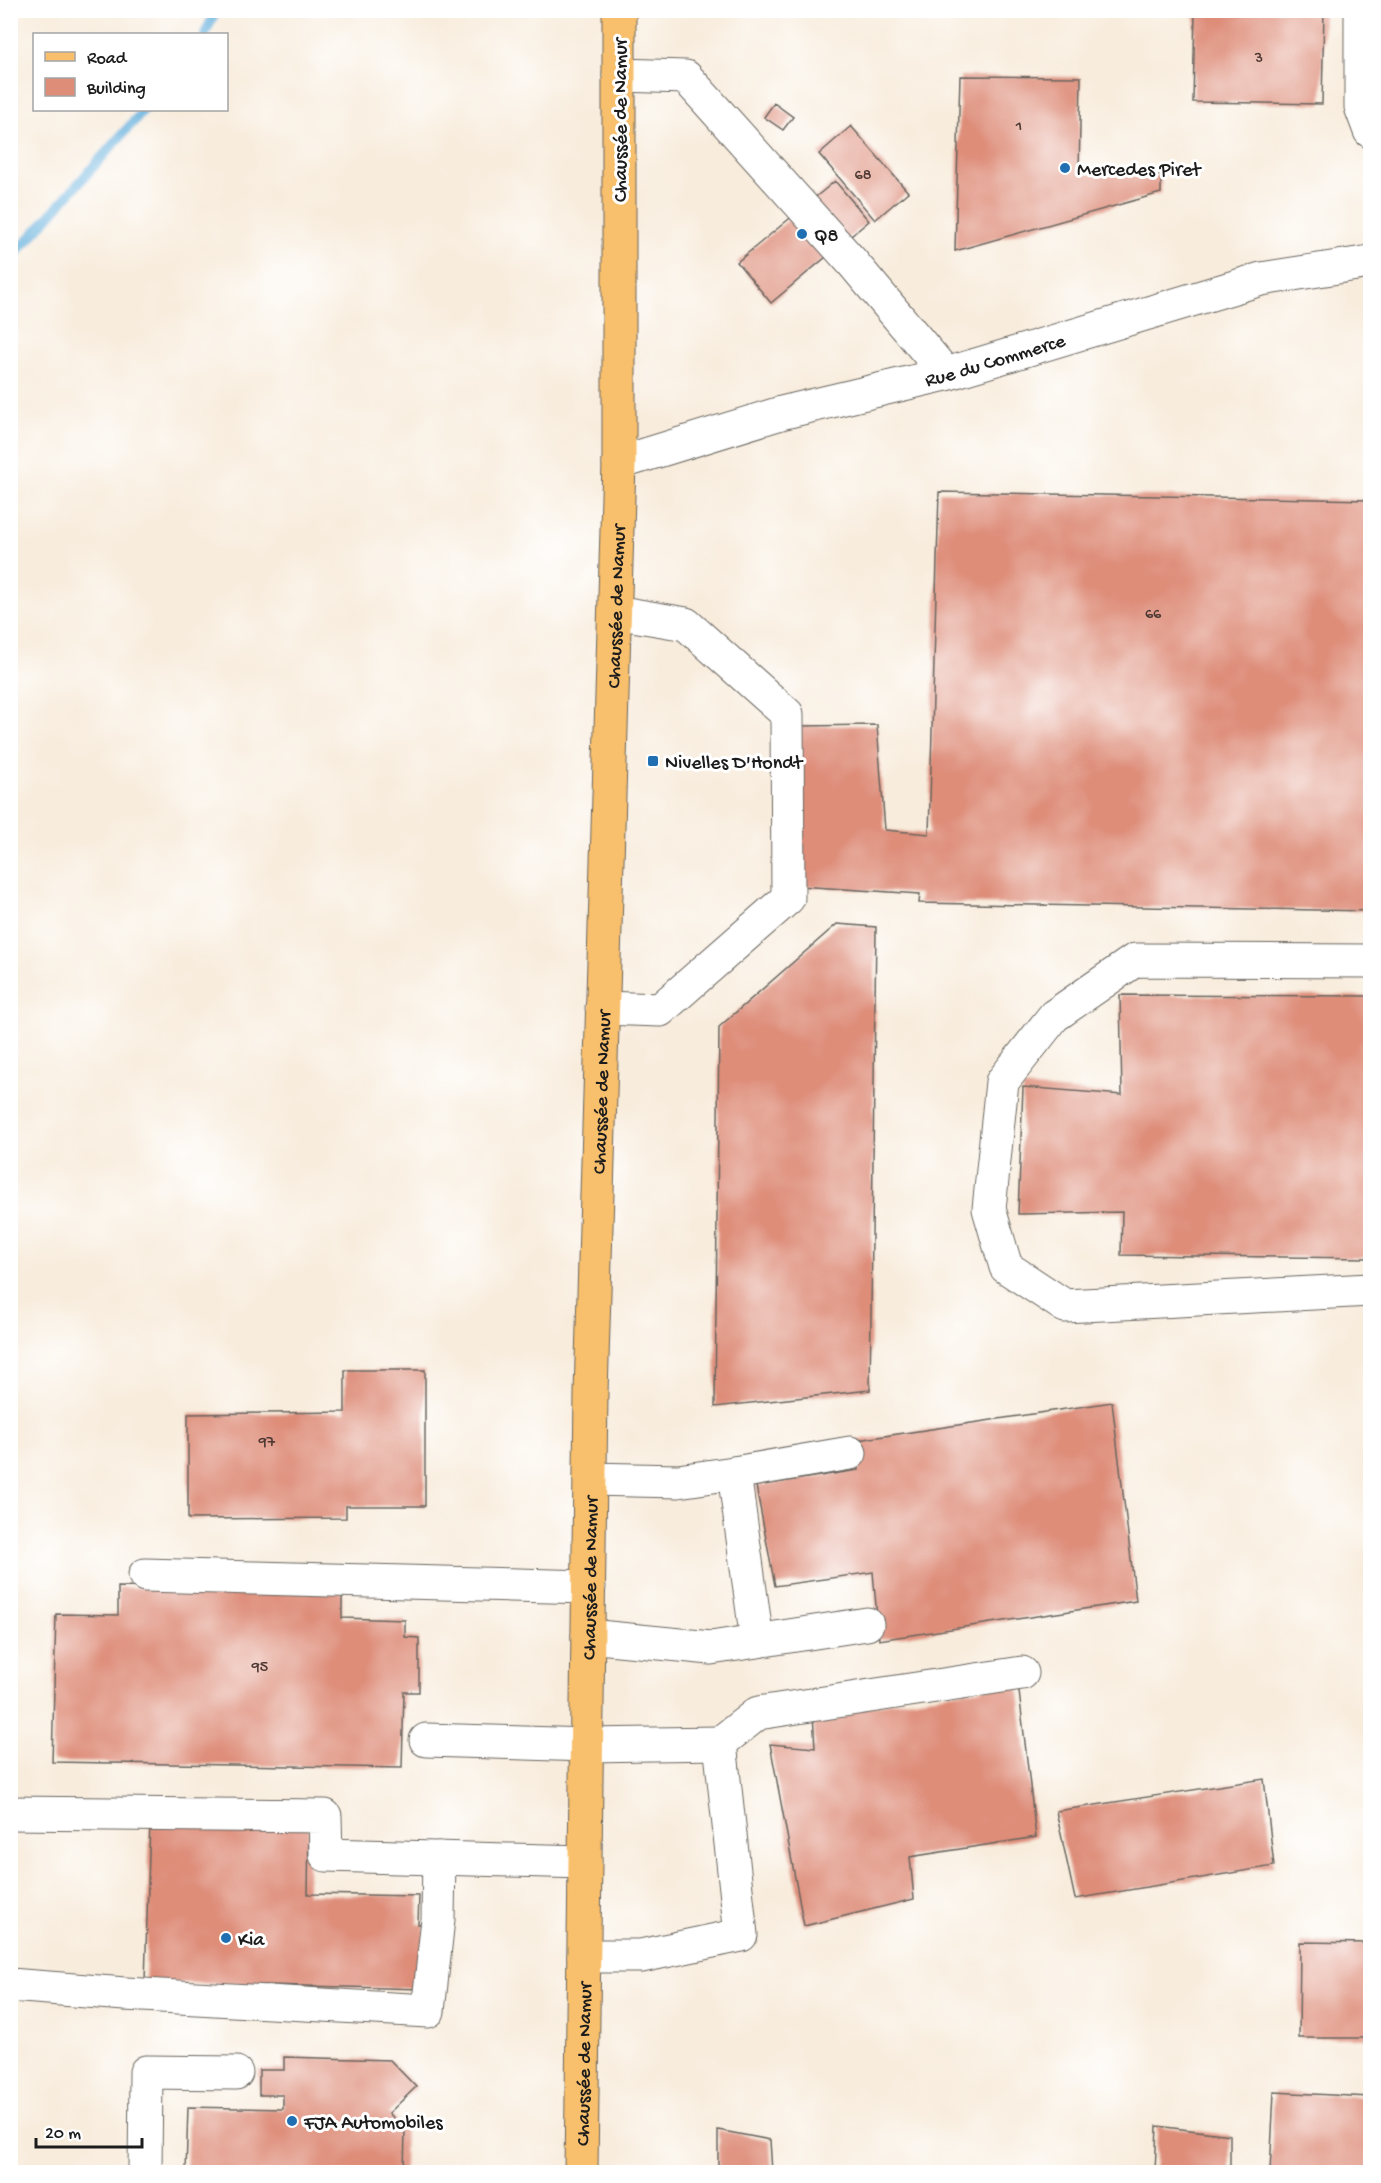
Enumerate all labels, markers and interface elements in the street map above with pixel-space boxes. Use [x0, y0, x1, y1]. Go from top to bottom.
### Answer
legend [33, 33, 228, 111]
street label: Chaussée de Namur [611, 36, 634, 202]
text: Road [87, 49, 128, 70]
house number: 3 [1254, 50, 1263, 69]
text: Building [86, 79, 146, 100]
house number: 1 [1015, 118, 1022, 137]
place label: Mercedes Piret [1077, 160, 1202, 183]
marker: Mercedes Piret [1058, 161, 1072, 175]
house number: 68 [855, 167, 872, 186]
place label: Q8 [814, 226, 838, 249]
marker: Q8 [795, 227, 809, 241]
street label: Rue du Commerce [923, 331, 1069, 394]
street label: Chaussée de Namur [604, 522, 632, 689]
house number: 66 [1145, 606, 1162, 625]
place label: Nivelles D'Hondt [665, 753, 804, 776]
marker: Nivelles D'Hondt [646, 754, 660, 768]
street label: Chaussée de Namur [590, 1008, 618, 1175]
house number: 97 [258, 1434, 276, 1453]
street label: Chaussée de Namur [580, 1494, 605, 1660]
house number: 95 [251, 1659, 268, 1678]
place label: Kia [238, 1930, 265, 1953]
marker: Kia [219, 1931, 233, 1945]
street label: Chaussée de Namur [573, 1980, 598, 2146]
scale bar [36, 2111, 142, 2149]
place label: FJA Automobiles [303, 2113, 443, 2136]
marker: FJA Automobiles [285, 2114, 299, 2128]
text: 20 m [45, 2124, 81, 2145]

